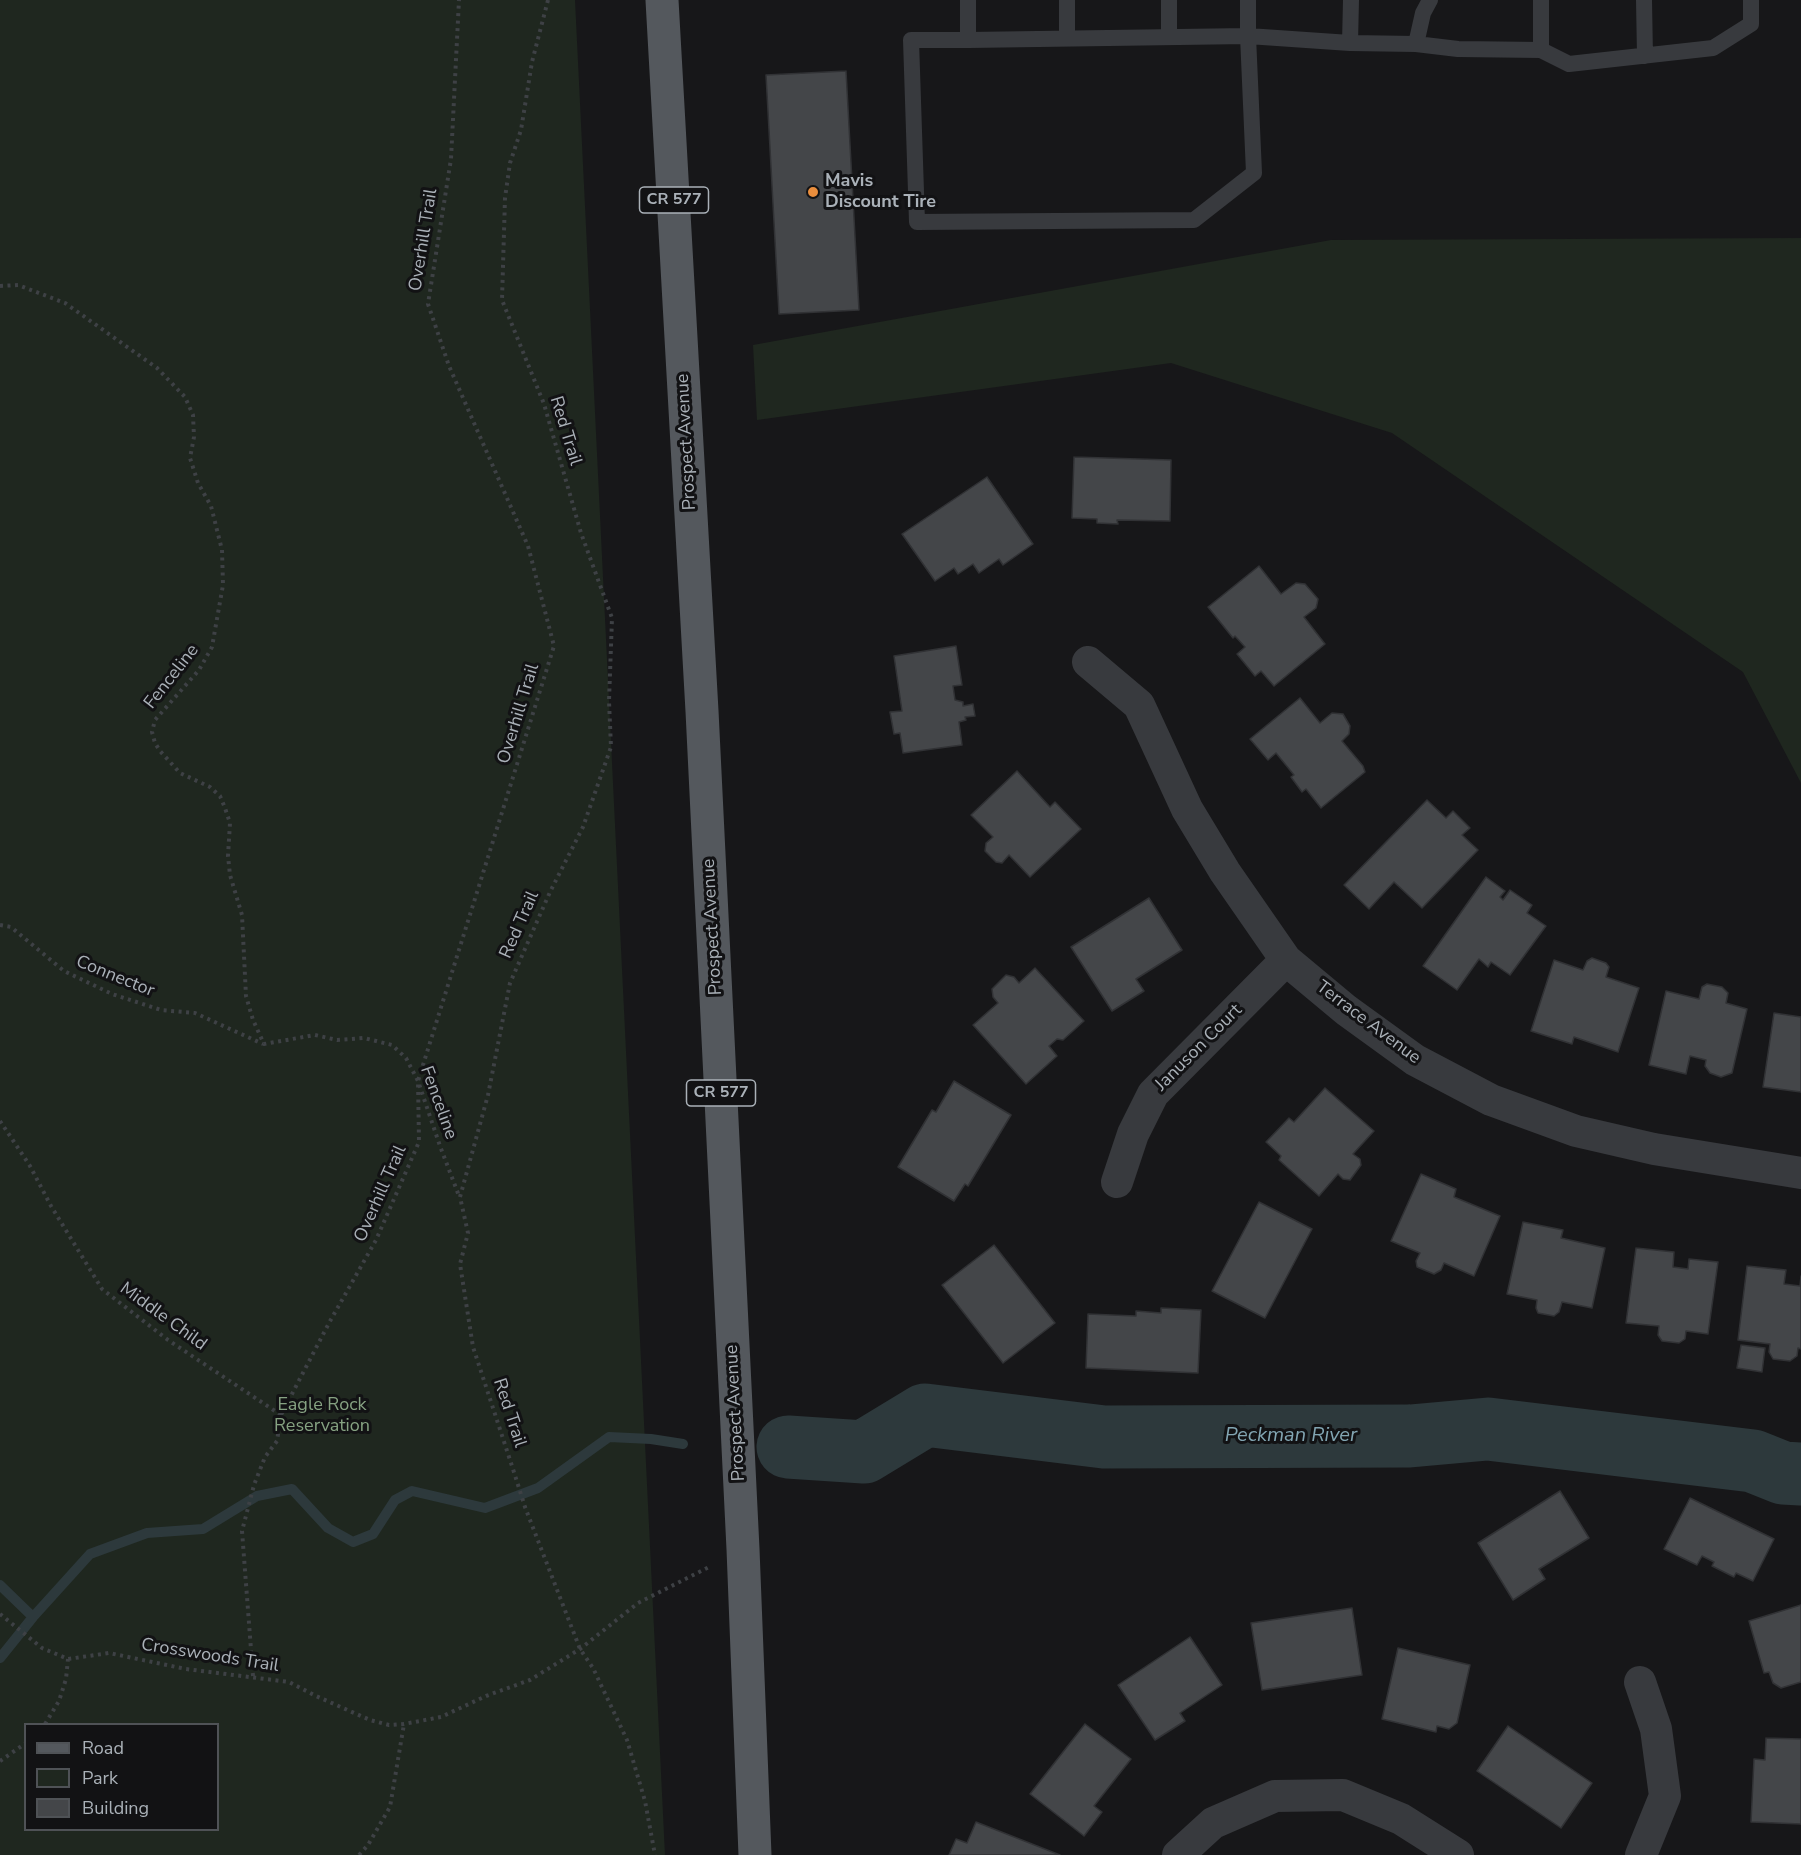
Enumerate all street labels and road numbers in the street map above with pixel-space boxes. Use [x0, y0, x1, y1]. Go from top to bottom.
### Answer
street label: Overhill Trail [405, 187, 443, 293]
road number: CR 577 [640, 187, 708, 213]
street label: Prospect Avenue [673, 373, 701, 511]
street label: Red Trail [544, 394, 586, 468]
street label: Fenceline [140, 640, 204, 714]
street label: Overhill Trail [494, 661, 544, 767]
street label: Prospect Avenue [699, 858, 727, 996]
street label: Red Trail [496, 888, 544, 962]
street label: Connector [73, 952, 157, 1002]
street label: Terrace Avenue [1312, 977, 1424, 1069]
street label: Januson Court [1151, 1000, 1247, 1096]
street label: Fenceline [415, 1063, 461, 1143]
road number: CR 577 [686, 1080, 756, 1106]
street label: Overhill Trail [350, 1142, 412, 1246]
street label: Middle Child [115, 1278, 211, 1356]
street label: Prospect Avenue [722, 1344, 750, 1482]
street label: Red Trail [488, 1376, 530, 1450]
street label: Crosswoods Trail [140, 1634, 280, 1678]

